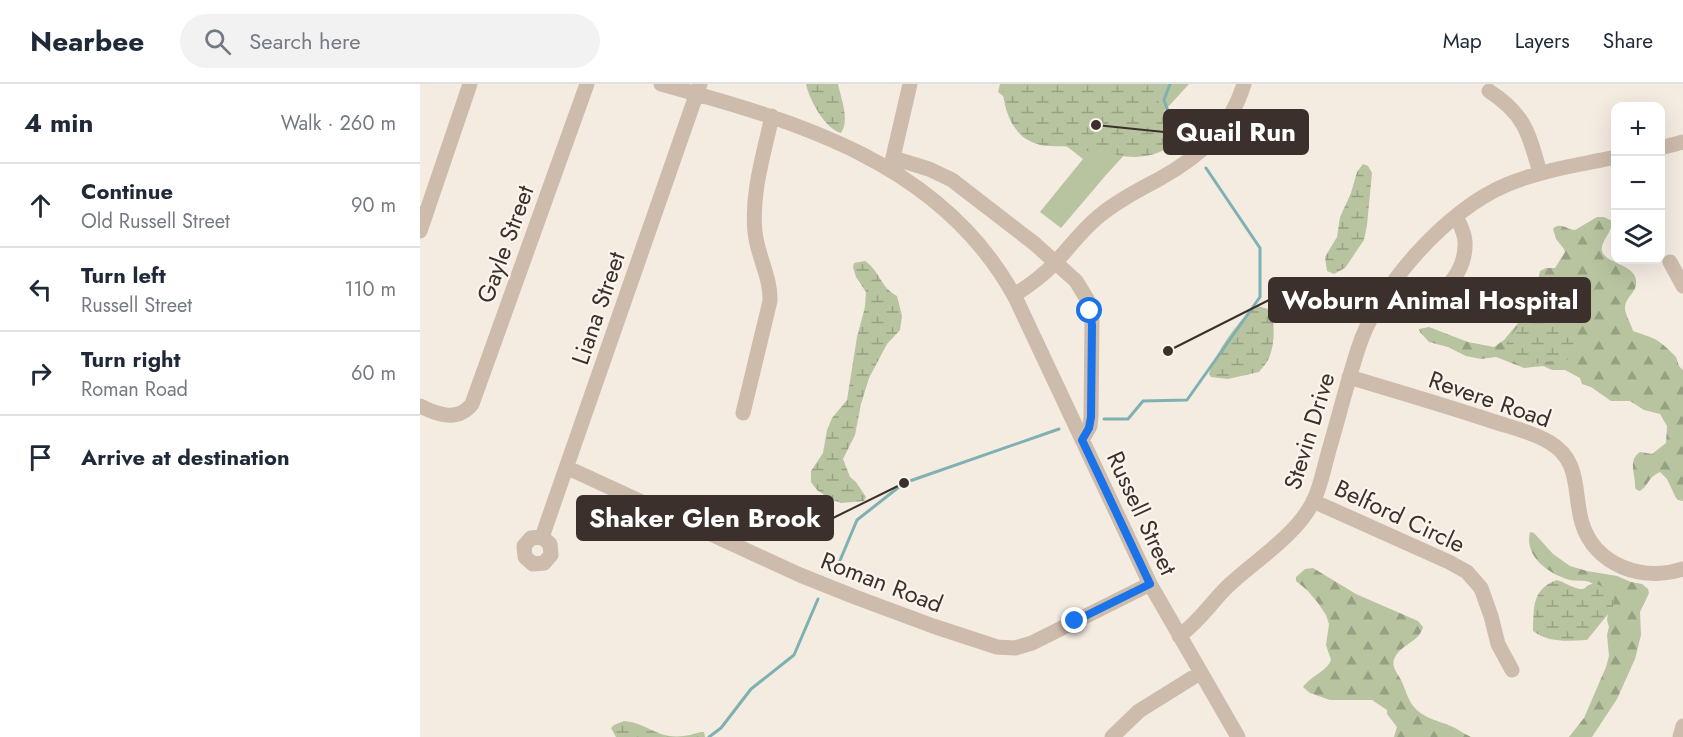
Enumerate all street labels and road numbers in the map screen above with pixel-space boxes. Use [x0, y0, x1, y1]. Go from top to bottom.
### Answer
street label: Gayle Street [468, 180, 543, 308]
street label: Liana Street [562, 247, 634, 369]
street label: Revere Road [1424, 362, 1556, 436]
street label: Stevin Drive [1275, 368, 1343, 494]
street label: Russell Street [1098, 445, 1186, 581]
street label: Belford Circle [1329, 471, 1471, 561]
street label: Roman Road [816, 543, 948, 621]

